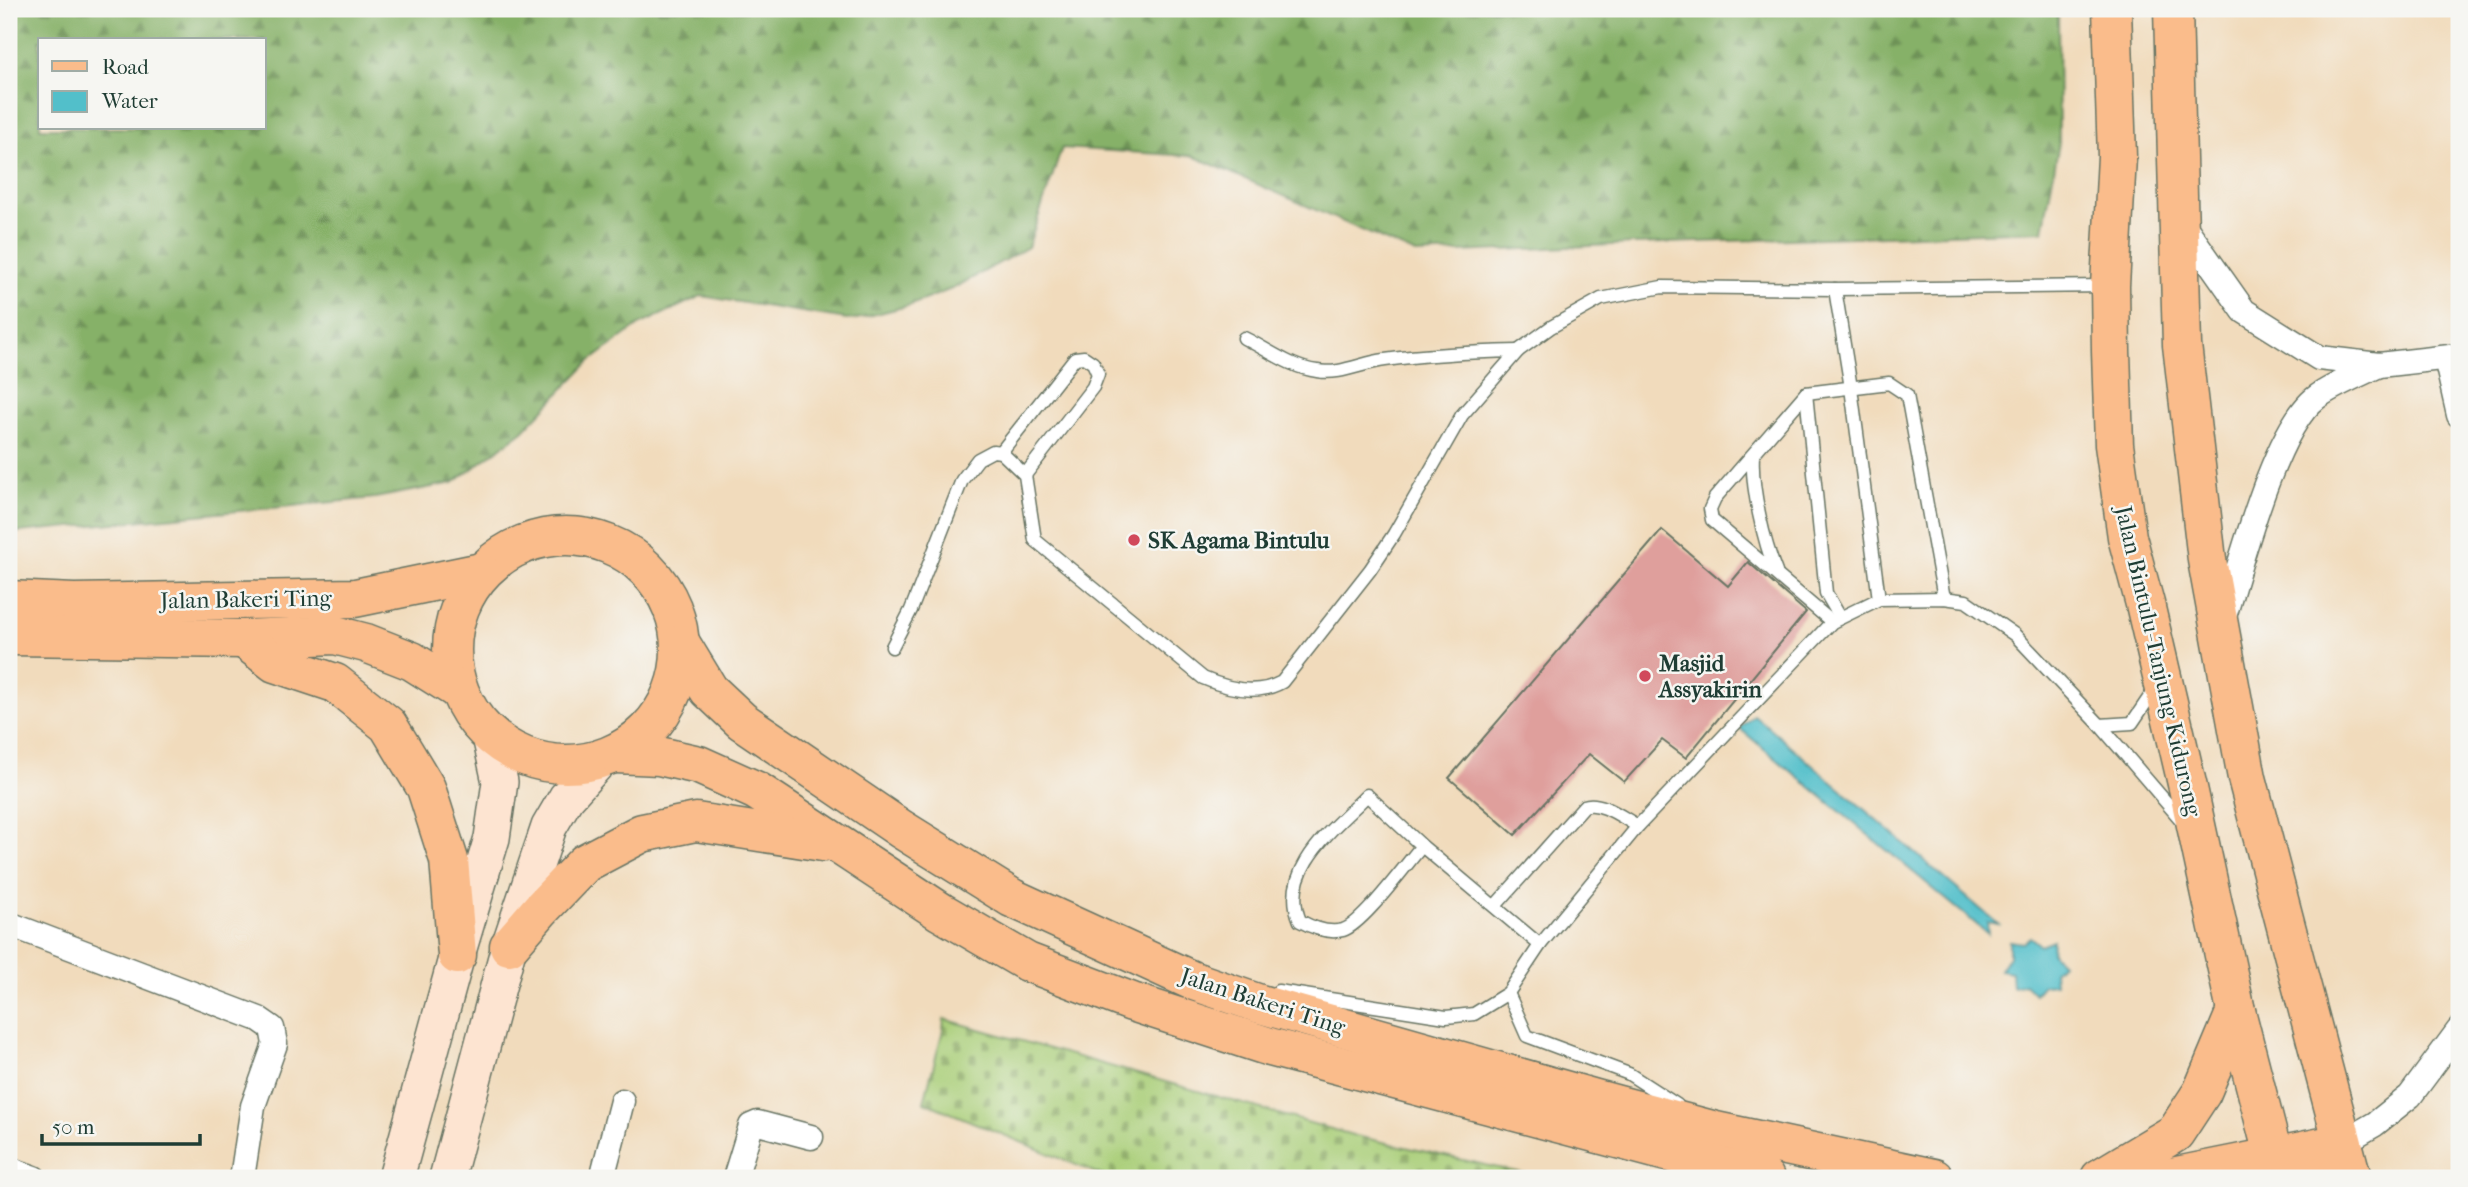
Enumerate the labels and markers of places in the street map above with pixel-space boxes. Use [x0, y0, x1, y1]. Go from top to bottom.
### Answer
place label: SK Agama Bintulu [1148, 527, 1330, 554]
marker: SK Agama Bintulu [1126, 532, 1142, 548]
place label: Masjid Assyakirin [1657, 650, 1763, 703]
marker: Masjid Assyakirin [1637, 668, 1653, 684]

